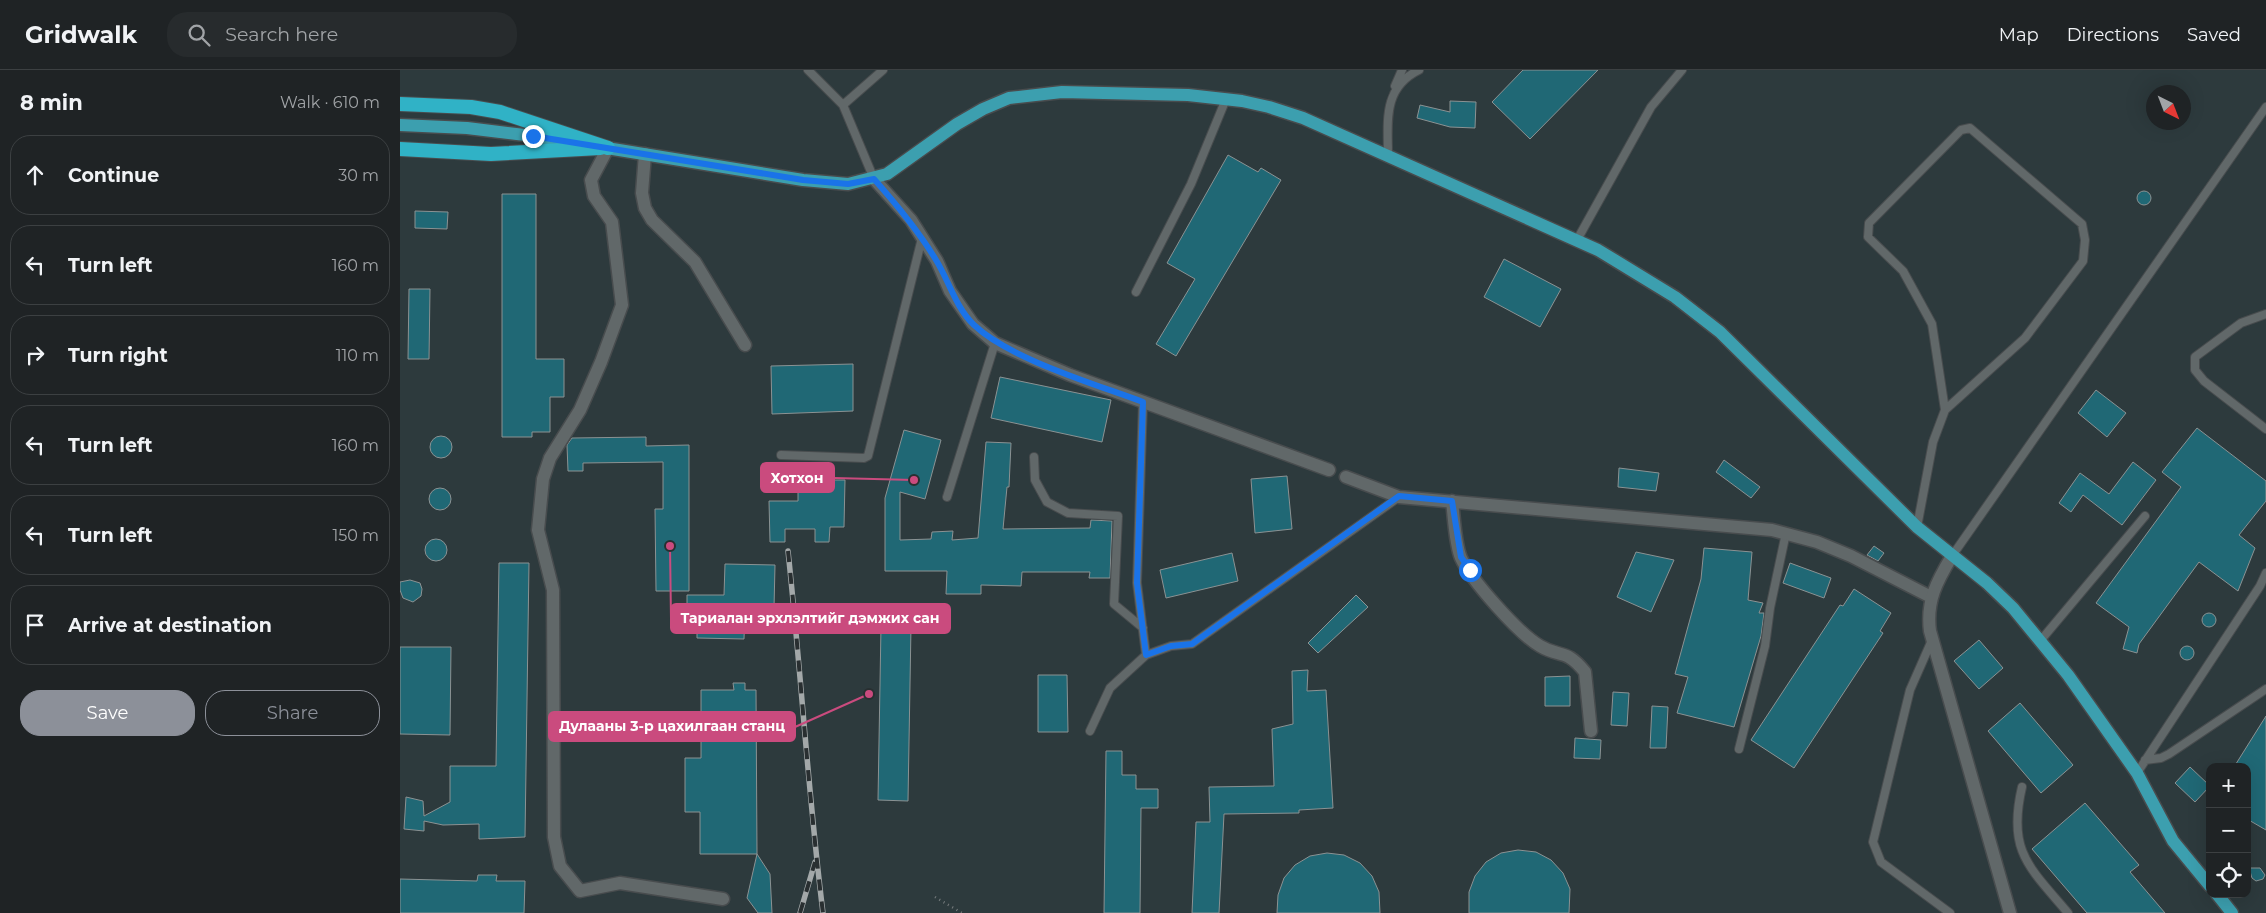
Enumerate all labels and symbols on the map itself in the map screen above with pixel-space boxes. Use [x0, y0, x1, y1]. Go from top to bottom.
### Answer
north arrow [2146, 85, 2191, 130]
route end [522, 125, 545, 148]
callout: Хотхон [761, 463, 834, 492]
text: Хотхон [771, 469, 823, 487]
route start [1459, 559, 1482, 582]
callout: Тариалан эрхлэлтийг дэмжих сан [671, 604, 950, 633]
text: Тариалан эрхлэлтийг дэмжих сан [681, 609, 939, 627]
callout: Дулааны 3-р цахилгаан станц [549, 712, 795, 741]
text: Дулааны 3-р цахилгаан станц [559, 717, 785, 735]

